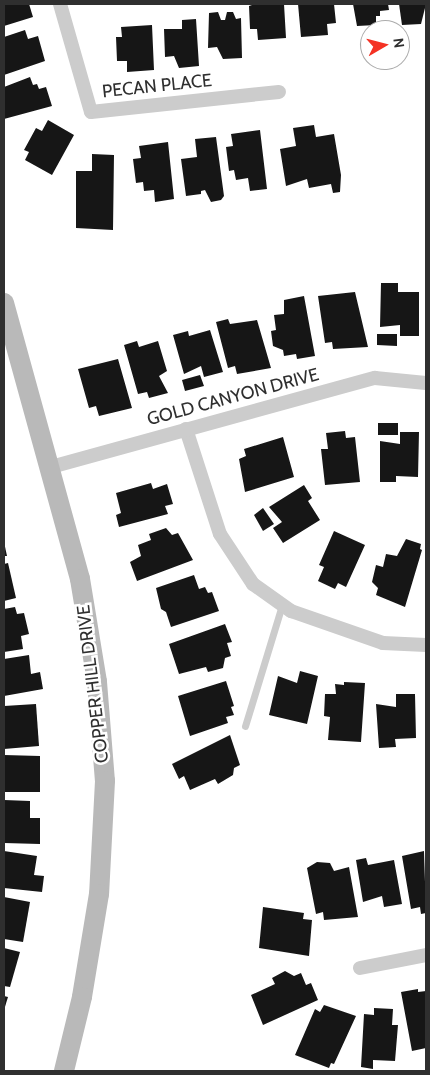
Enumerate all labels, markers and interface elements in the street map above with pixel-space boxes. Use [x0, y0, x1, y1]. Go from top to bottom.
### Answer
north arrow [360, 20, 410, 70]
text: N [389, 37, 408, 49]
street label: PECAN PLACE [101, 69, 213, 103]
street label: GOLD CANYON DRIVE [145, 364, 321, 430]
street label: COPPER HILL DRIVE [73, 604, 113, 764]

